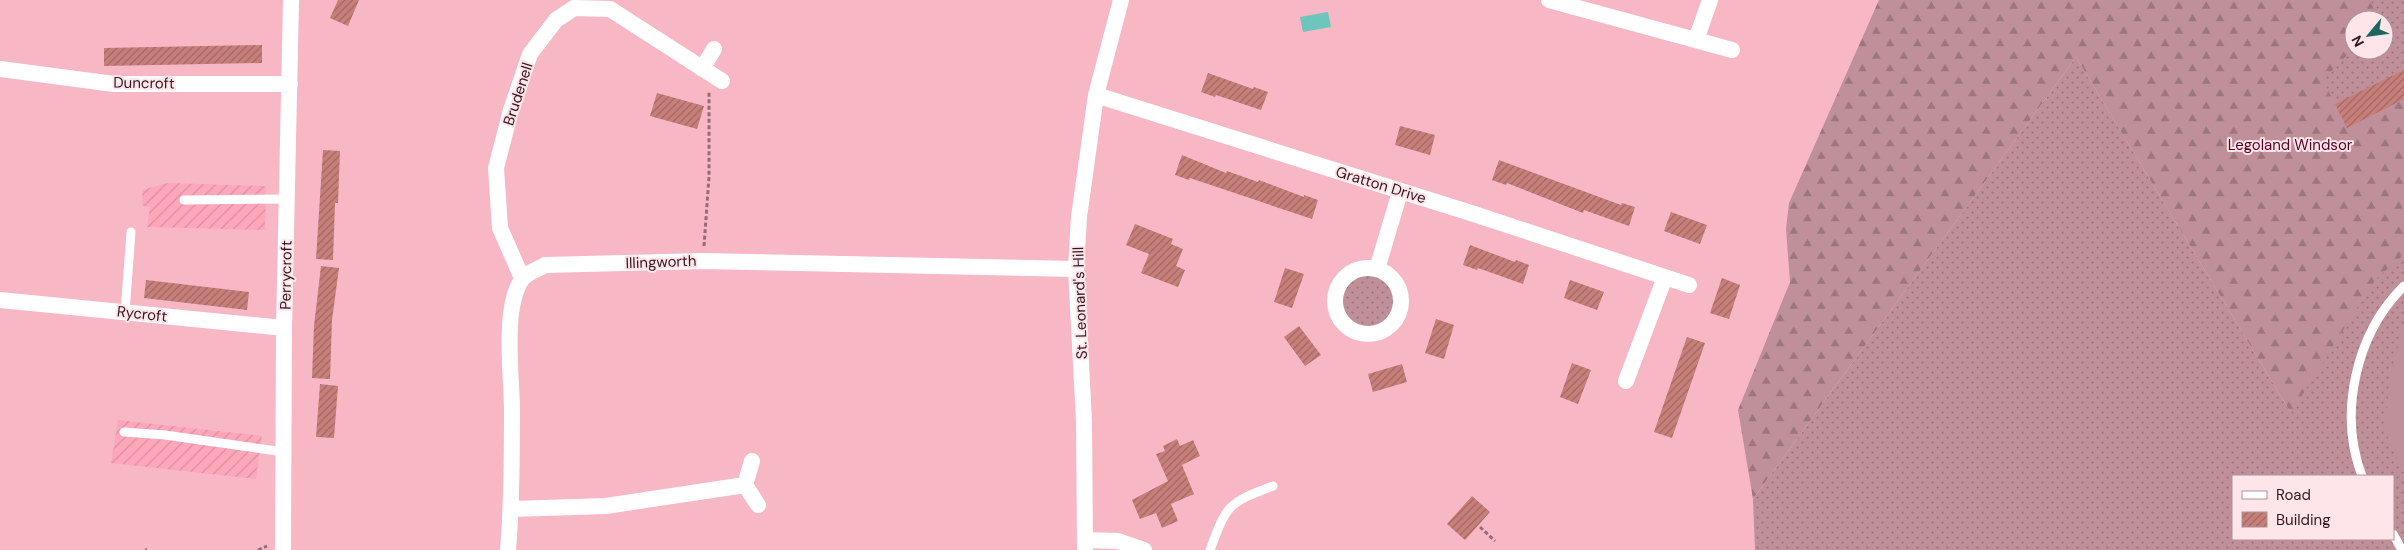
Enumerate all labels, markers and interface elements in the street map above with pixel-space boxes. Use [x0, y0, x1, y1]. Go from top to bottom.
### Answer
north arrow [2344, 10, 2394, 60]
text: N [2347, 32, 2368, 50]
street label: Brudenell [498, 60, 538, 128]
street label: Duncroft [113, 72, 175, 94]
park label: Legoland Windsor [2228, 135, 2353, 155]
street label: Gratton Drive [1333, 162, 1429, 208]
street label: Perrycroft [275, 240, 297, 310]
street label: St. Leonard's Hill [1068, 246, 1092, 360]
street label: Illingworth [625, 251, 697, 273]
street label: Rycroft [116, 301, 168, 327]
legend [2232, 475, 2394, 540]
text: Road [2276, 485, 2311, 505]
text: Building [2276, 510, 2331, 530]

